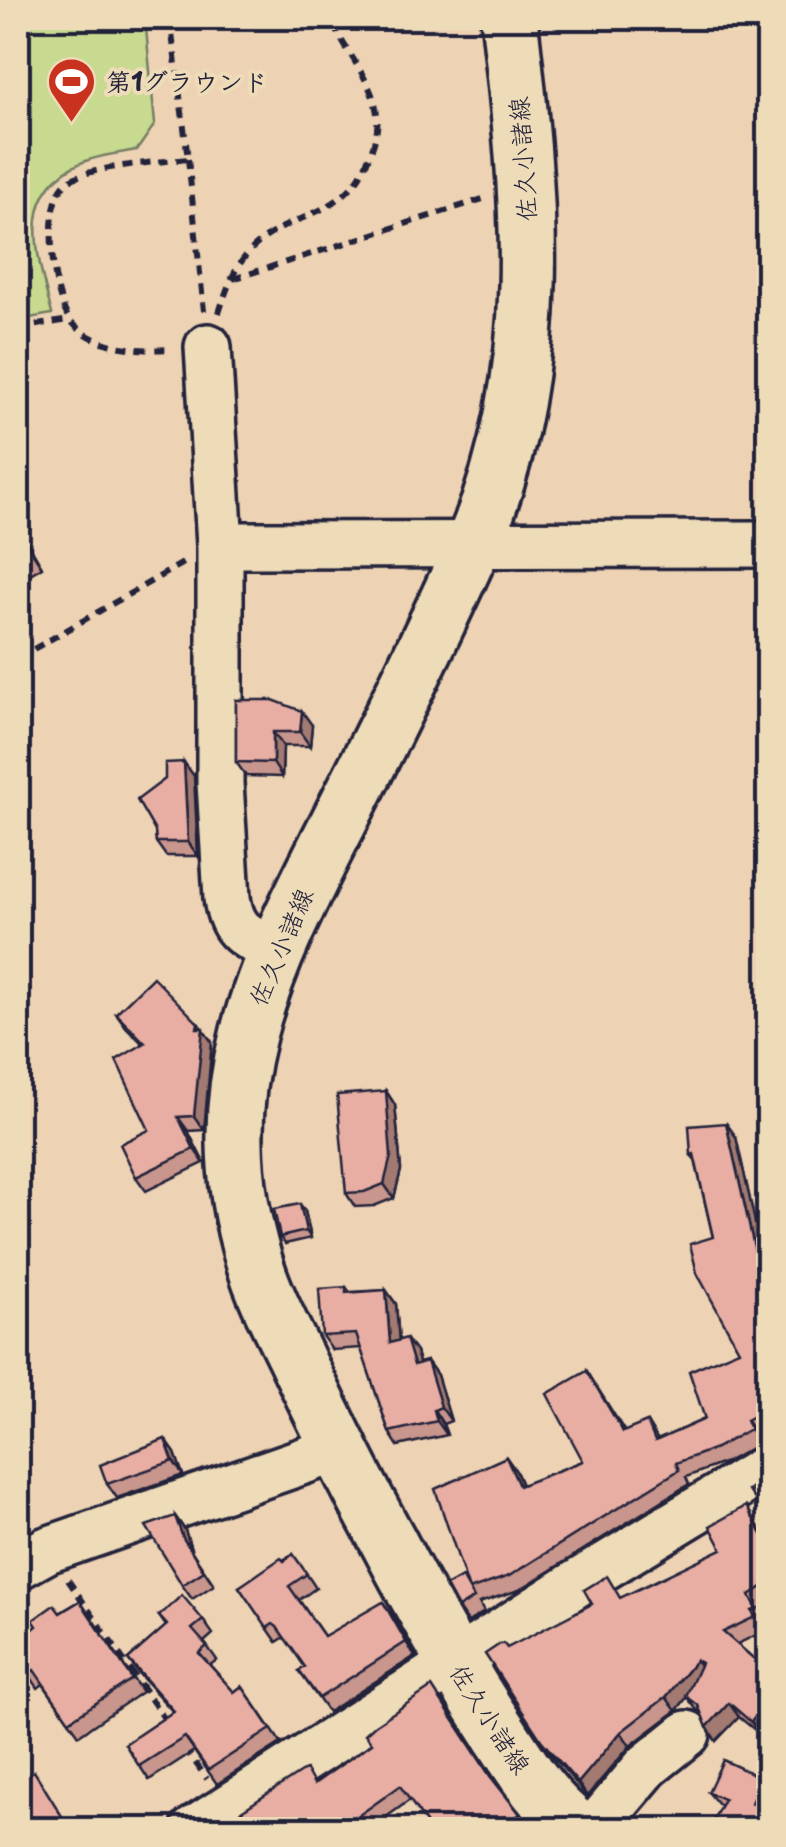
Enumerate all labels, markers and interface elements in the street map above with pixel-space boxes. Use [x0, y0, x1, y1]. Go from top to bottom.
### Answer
sports icon: 第1グラウンド [45, 56, 97, 124]
place label: 第1グラウンド [106, 62, 268, 100]
street label: 佐久小諸線 [499, 95, 545, 223]
street label: 佐久小諸線 [238, 882, 322, 1012]
street label: 佐久小諸線 [441, 1656, 541, 1781]

